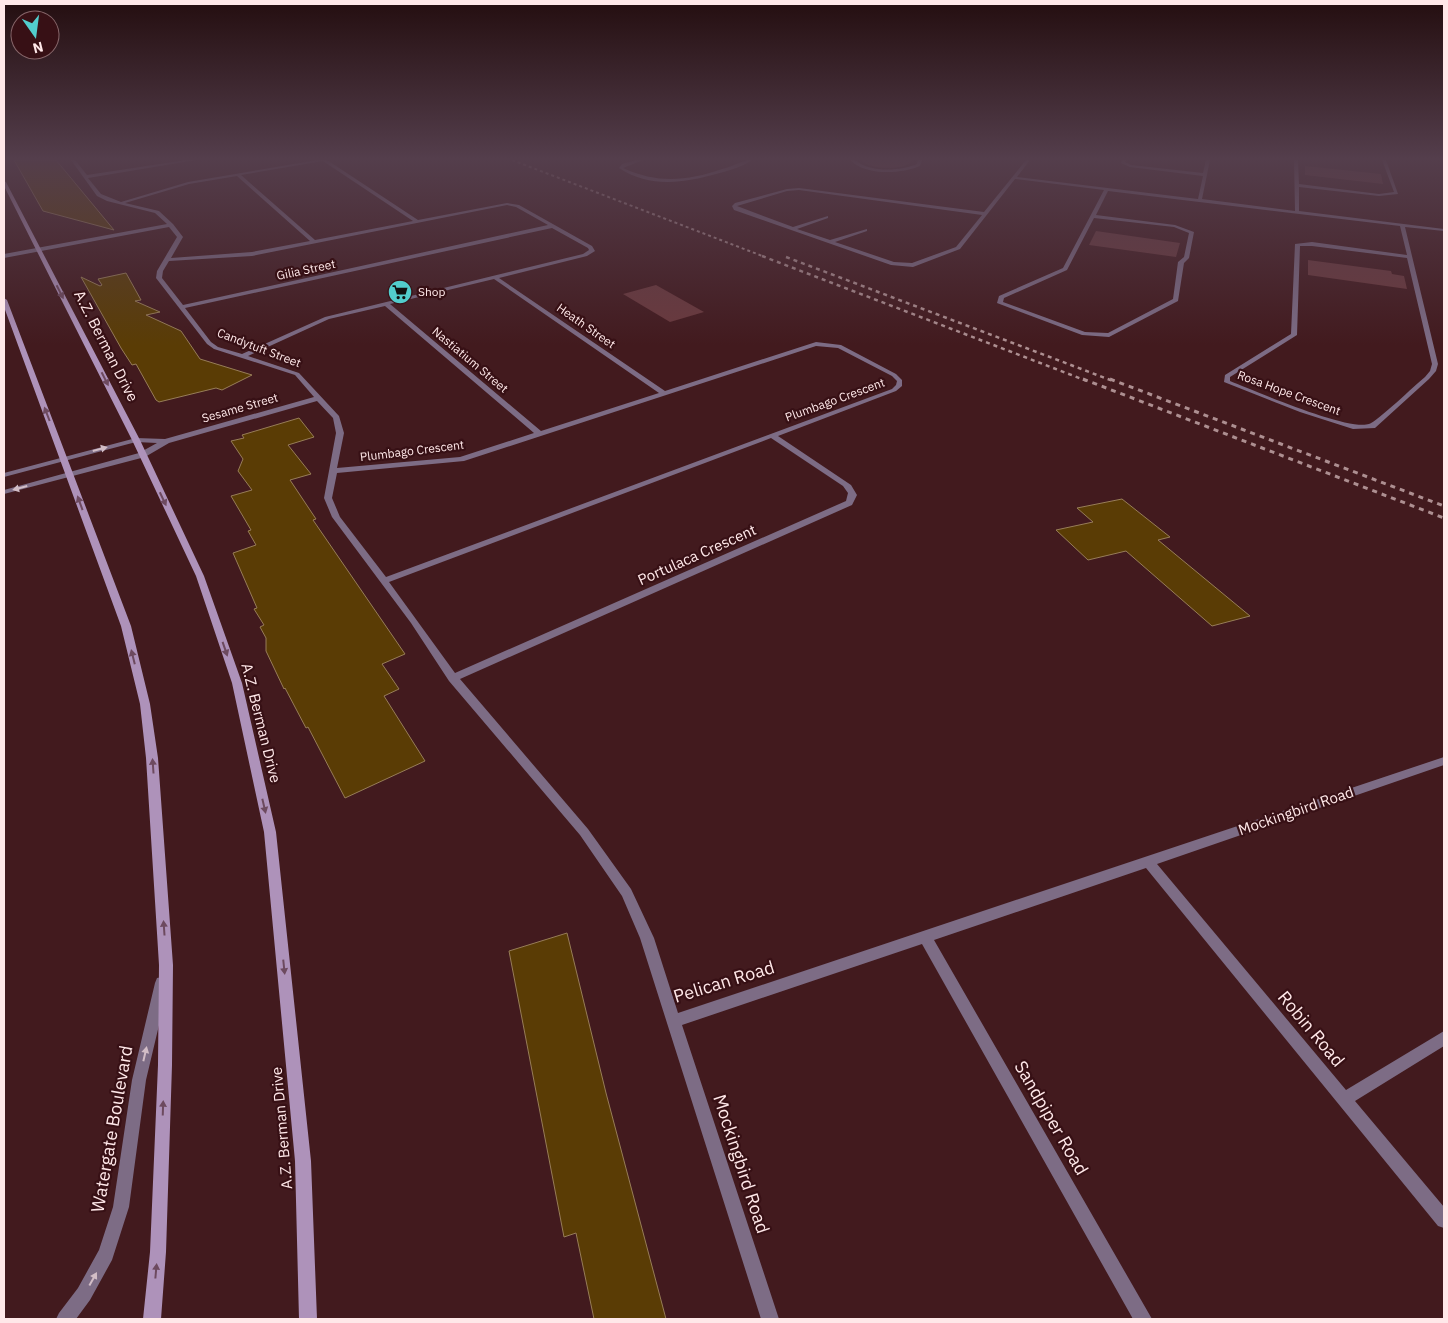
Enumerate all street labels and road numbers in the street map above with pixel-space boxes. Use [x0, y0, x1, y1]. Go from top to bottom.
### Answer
street label: Gilia Street [275, 256, 337, 283]
street label: A.Z. Berman Drive [70, 287, 143, 405]
street label: Heath Street [554, 300, 619, 351]
street label: Nastiatium Street [429, 323, 511, 396]
street label: Candytuft Street [215, 325, 303, 370]
street label: Rosa Hope Crescent [1236, 367, 1343, 418]
street label: Plumbago Crescent [783, 375, 887, 425]
street label: Sesame Street [200, 389, 280, 426]
street label: Plumbago Crescent [359, 437, 465, 464]
street label: Portulaca Crescent [635, 520, 759, 589]
street label: A.Z. Berman Drive [237, 661, 286, 785]
street label: Mockingbird Road [1236, 782, 1356, 839]
street label: Pelican Road [671, 955, 777, 1008]
street label: Robin Road [1273, 986, 1350, 1071]
street label: Watergate Boulevard [85, 1044, 138, 1214]
street label: Sandpiper Road [1009, 1056, 1093, 1179]
street label: A.Z. Berman Drive [267, 1066, 296, 1190]
street label: Mockingbird Road [708, 1091, 775, 1236]

